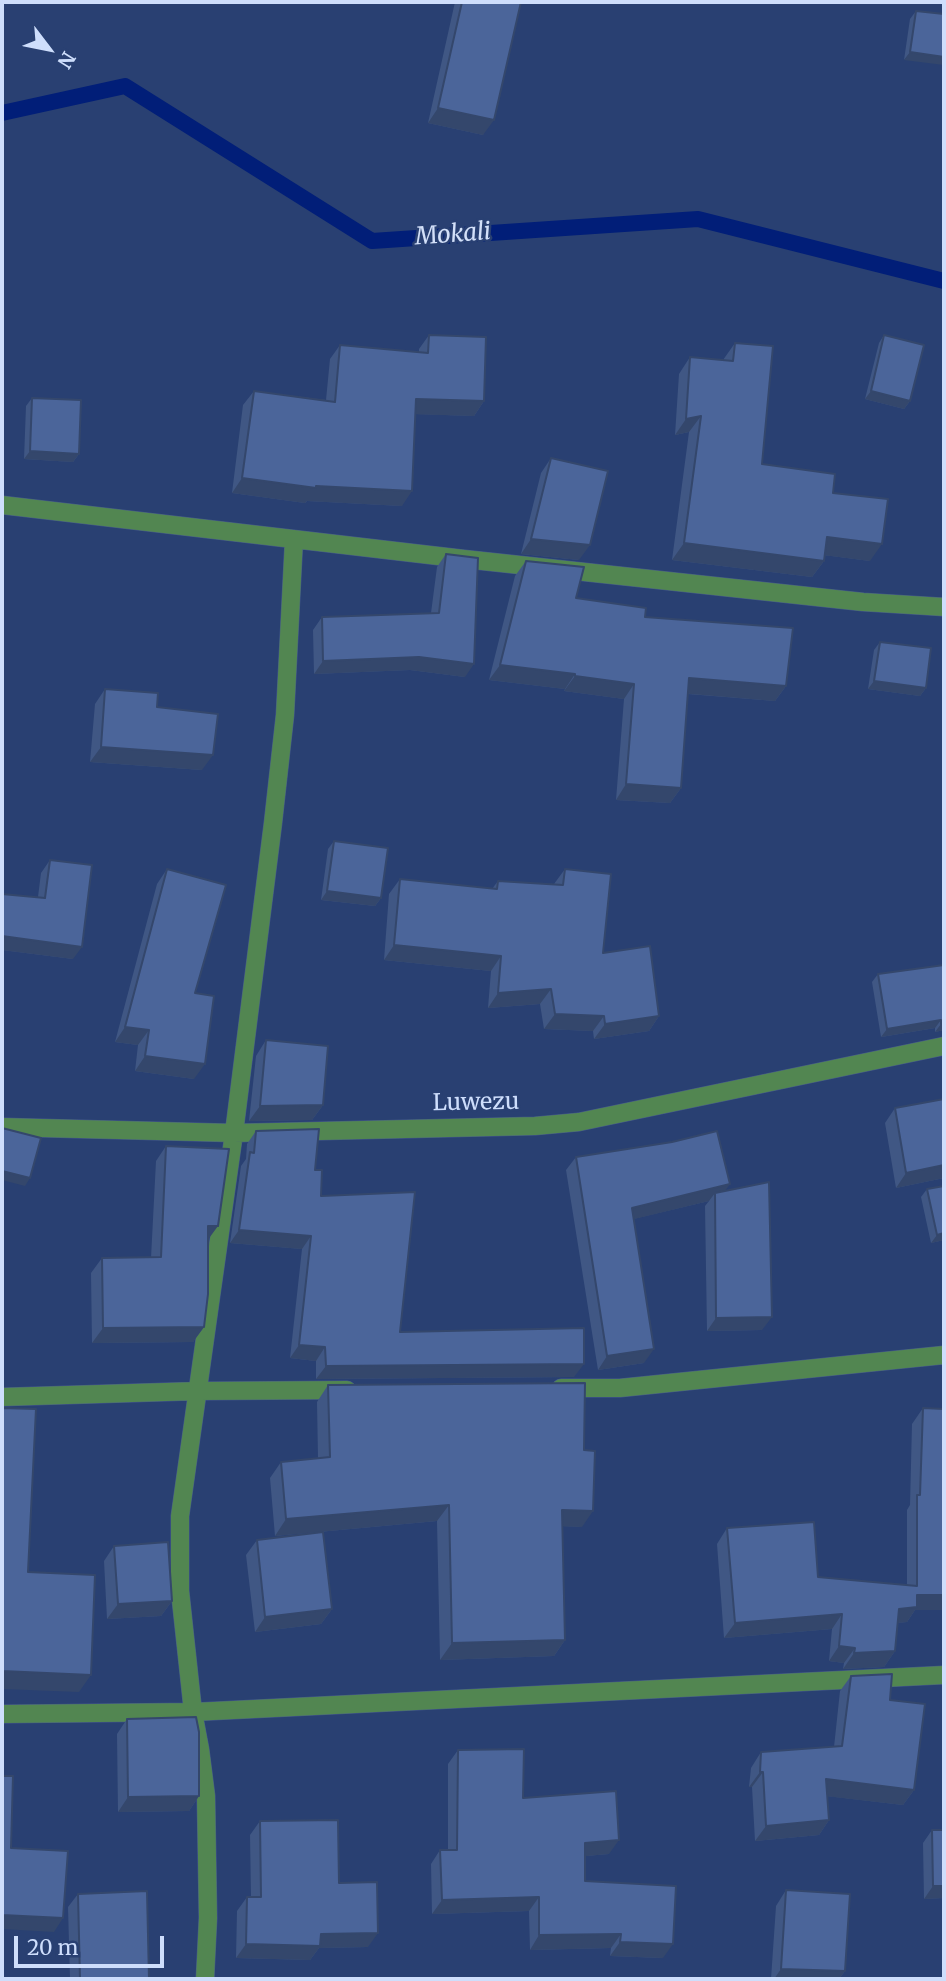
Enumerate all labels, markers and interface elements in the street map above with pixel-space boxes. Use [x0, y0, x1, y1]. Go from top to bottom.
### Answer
north arrow [14, 14, 84, 84]
text: N [53, 47, 81, 73]
water label: Mokali [414, 218, 492, 252]
street label: Luwezu [432, 1088, 520, 1118]
scale bar [18, 1922, 168, 1966]
text: 20 m [27, 1934, 78, 1961]

